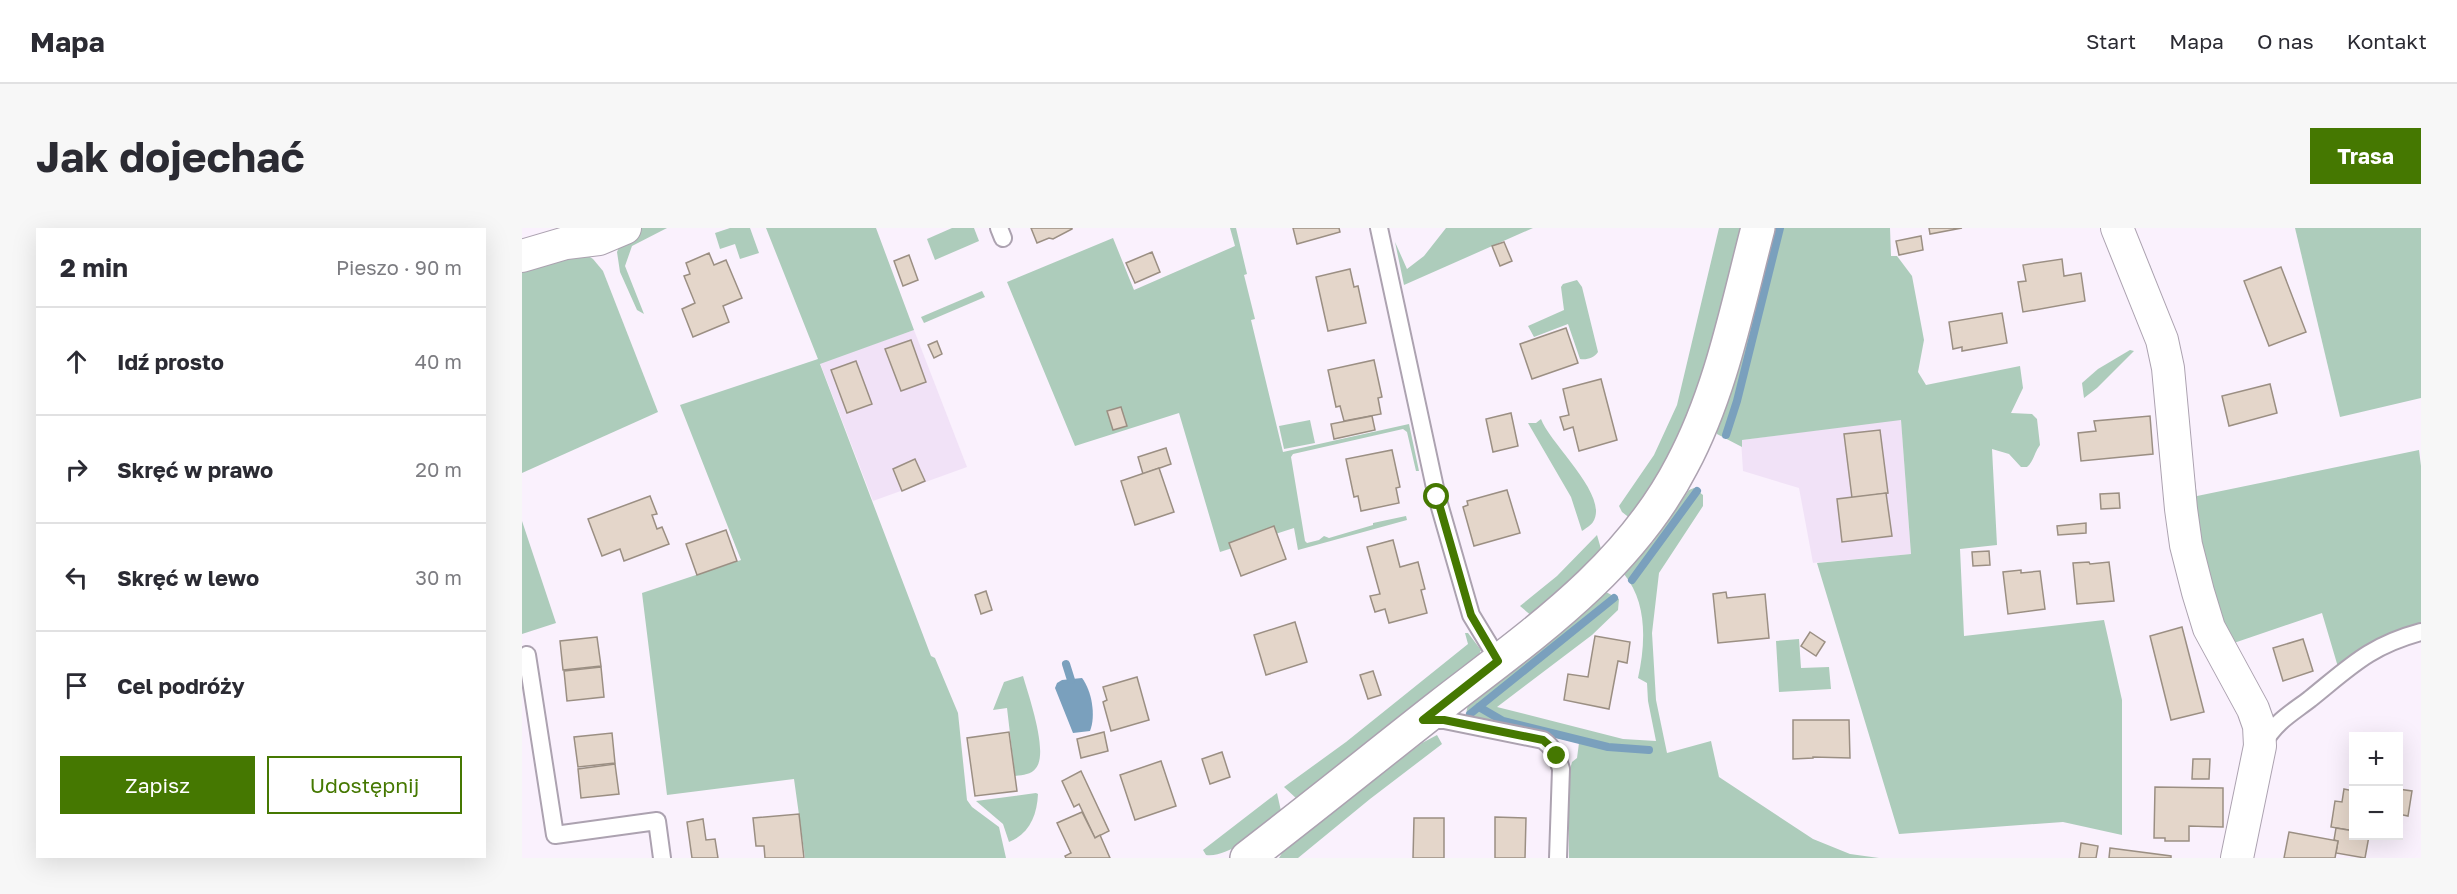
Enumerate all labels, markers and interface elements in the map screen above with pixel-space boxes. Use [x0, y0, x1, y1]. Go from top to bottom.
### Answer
text: Mapa [30, 25, 105, 58]
text: Start [2086, 28, 2136, 54]
text: Mapa [2169, 28, 2224, 54]
text: O nas [2257, 28, 2314, 54]
text: Kontakt [2347, 28, 2427, 54]
button: Trasa [2310, 128, 2421, 184]
text: Jak dojechać [36, 131, 305, 181]
text: 2 min [60, 252, 128, 283]
text: Pieszo · 90 m [336, 255, 462, 279]
icon: ahead [60, 345, 93, 378]
text: Idź prosto [117, 348, 224, 375]
text: 40 m [415, 349, 462, 373]
icon: right [60, 453, 93, 486]
text: Skręć w prawo [117, 456, 273, 483]
text: 20 m [415, 457, 462, 481]
route start [1423, 483, 1449, 509]
icon: left [60, 561, 93, 594]
text: Skręć w lewo [117, 564, 259, 591]
text: 30 m [415, 565, 462, 589]
icon: arrive [60, 669, 93, 702]
text: Cel podróży [117, 672, 245, 699]
map controls [2349, 732, 2403, 840]
button: + [2349, 732, 2403, 786]
route end [1543, 742, 1569, 768]
button: Zapisz [60, 756, 255, 814]
button: Udostępnij [267, 756, 462, 814]
button: − [2349, 786, 2403, 840]

